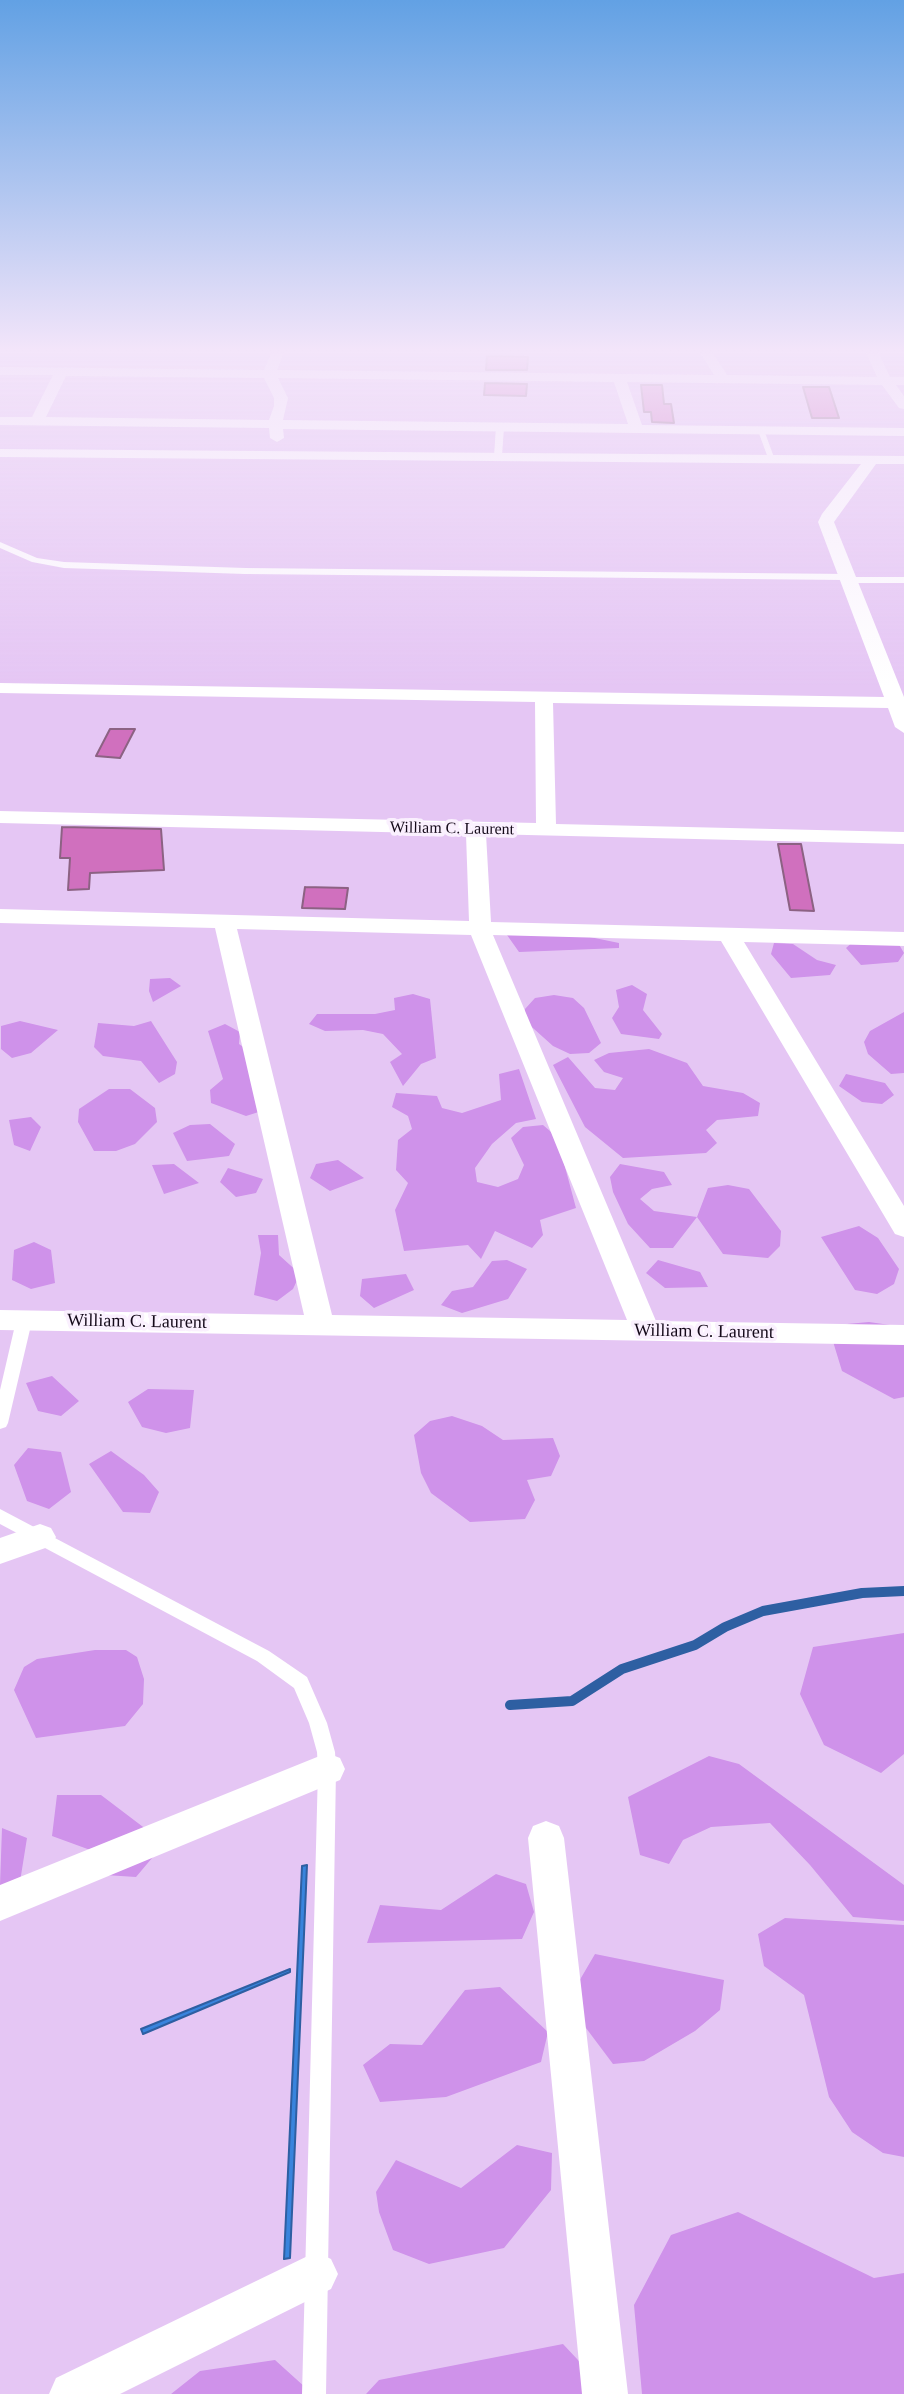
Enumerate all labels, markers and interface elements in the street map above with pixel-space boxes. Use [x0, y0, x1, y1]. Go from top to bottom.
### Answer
street label: William C. Laurent [390, 818, 514, 840]
street label: William C. Laurent [67, 1310, 207, 1334]
street label: William C. Laurent [634, 1320, 774, 1344]

